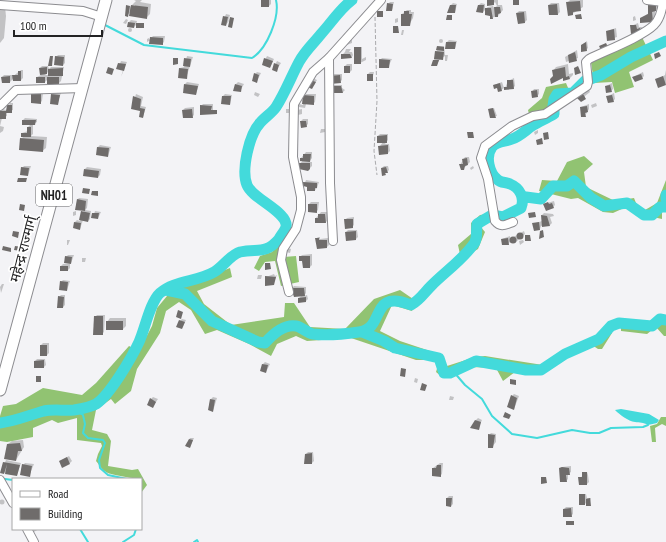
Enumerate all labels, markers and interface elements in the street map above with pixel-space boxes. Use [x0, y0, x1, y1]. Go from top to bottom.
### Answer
scale bar [14, 12, 102, 38]
text: 100 m [20, 18, 47, 33]
road number: NH01 [36, 184, 72, 206]
street label: महेन्द्र राज्मार्ग् [6, 212, 42, 284]
legend [12, 478, 142, 530]
text: Road [48, 486, 68, 501]
text: Building [48, 506, 83, 521]

